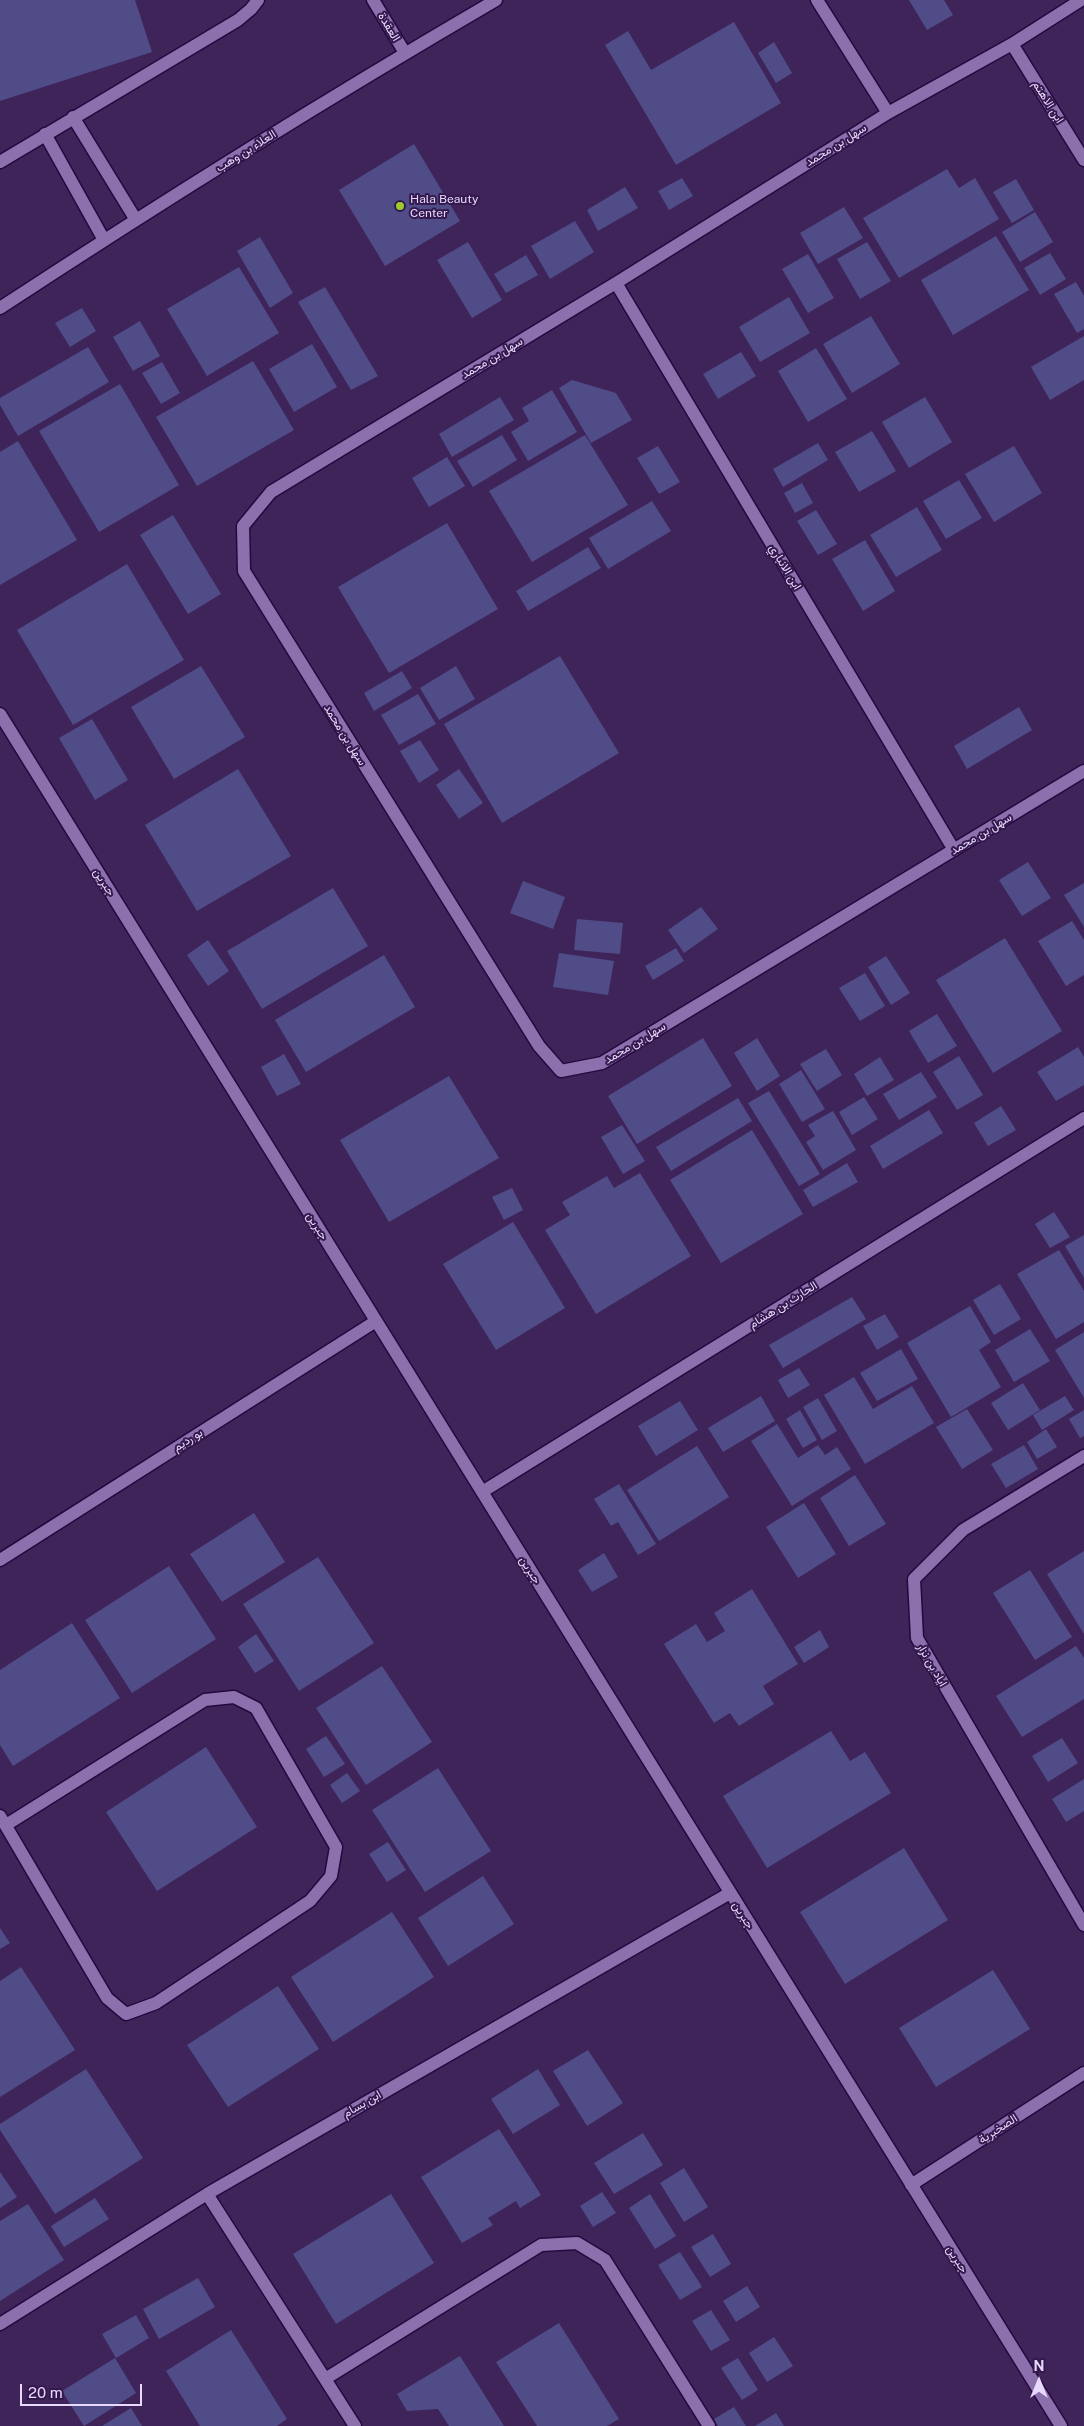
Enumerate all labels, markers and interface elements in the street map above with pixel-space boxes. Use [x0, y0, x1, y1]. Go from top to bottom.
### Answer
street label: العقدة [375, 10, 403, 44]
street label: ابن الاهتم [1029, 78, 1067, 126]
street label: سهل بن محمد [803, 121, 869, 169]
street label: العلاء بن وهب [213, 127, 279, 175]
place label: Hala Beauty Center [410, 192, 478, 220]
marker: Hala Beauty Center [394, 200, 406, 212]
street label: سهل بن محمد [459, 334, 525, 382]
street label: ابن الانباري [766, 542, 804, 592]
street label: سهل بن محمد [321, 702, 369, 768]
street label: سهل بن محمد [948, 810, 1014, 858]
street label: جبرين [90, 866, 118, 898]
street label: سهل بن محمد [602, 1019, 668, 1067]
street label: جبرين [303, 1210, 331, 1242]
street label: الحارث بن هشام [746, 1278, 820, 1332]
street label: بو رديم [171, 1425, 205, 1455]
street label: جبرين [516, 1554, 544, 1586]
street label: اياد بن نزار [914, 1641, 950, 1689]
street label: جبرين [729, 1899, 757, 1931]
street label: ابن بسام [340, 2087, 384, 2121]
street label: الصخبرية [976, 2111, 1020, 2147]
street label: جبرين [943, 2243, 971, 2275]
north arrow [1014, 2356, 1064, 2406]
text: N [1034, 2358, 1044, 2374]
scale bar [22, 2374, 145, 2406]
text: 20 m [28, 2384, 63, 2401]

